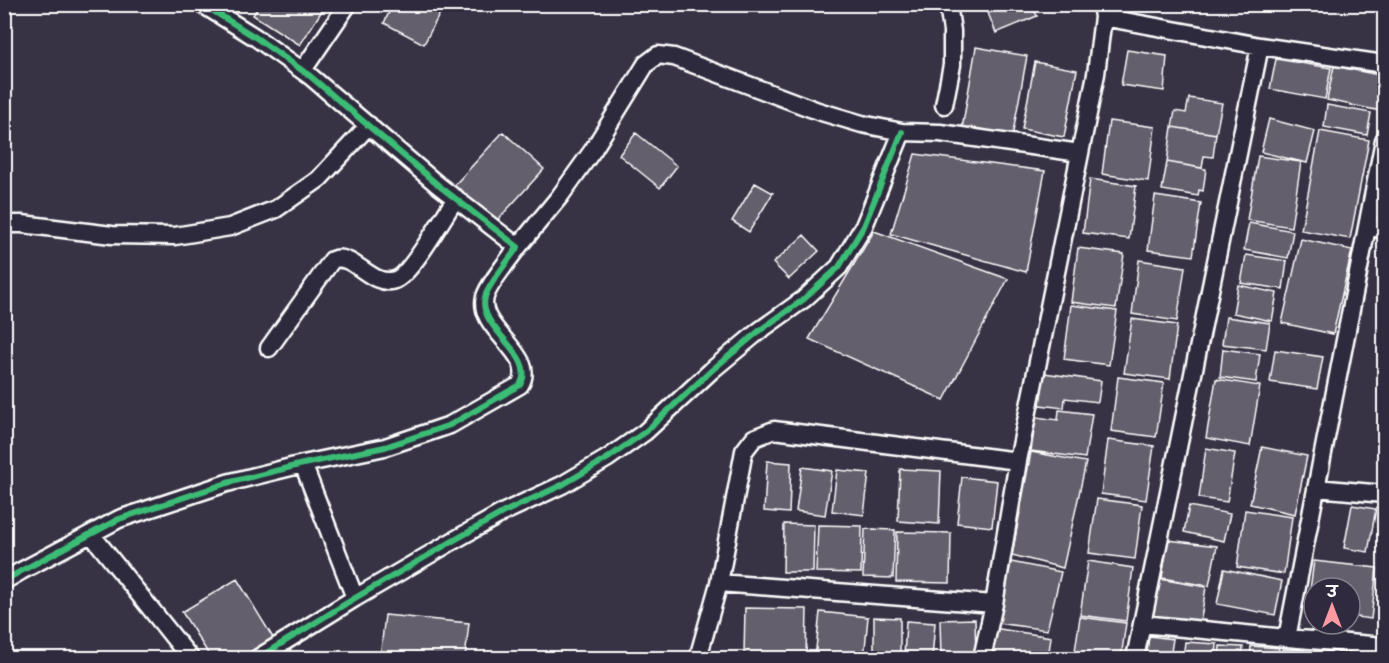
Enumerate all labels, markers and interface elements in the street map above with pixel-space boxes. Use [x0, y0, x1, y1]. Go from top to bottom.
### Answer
north arrow [1302, 576, 1362, 636]
text: उ [1325, 582, 1339, 602]

